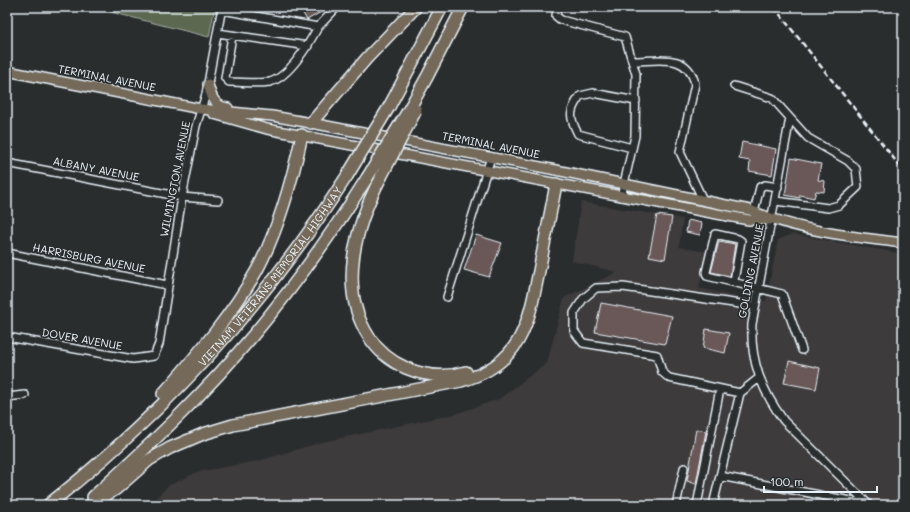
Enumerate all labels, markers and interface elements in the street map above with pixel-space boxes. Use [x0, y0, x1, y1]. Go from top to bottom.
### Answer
street label: TERMINAL AVENUE [57, 61, 157, 94]
street label: WILMINGTON AVENUE [156, 120, 193, 238]
street label: TERMINAL AVENUE [441, 128, 541, 161]
street label: ALBANY AVENUE [52, 153, 141, 184]
street label: VIETNAM VETERANS MEMORIAL HIGHWAY [194, 183, 345, 369]
street label: GOLDING AVENUE [734, 222, 767, 319]
street label: HARRISBURG AVENUE [31, 239, 147, 276]
street label: DOVER AVENUE [41, 324, 123, 353]
scale bar [764, 468, 877, 494]
text: 100 m [770, 473, 804, 489]

